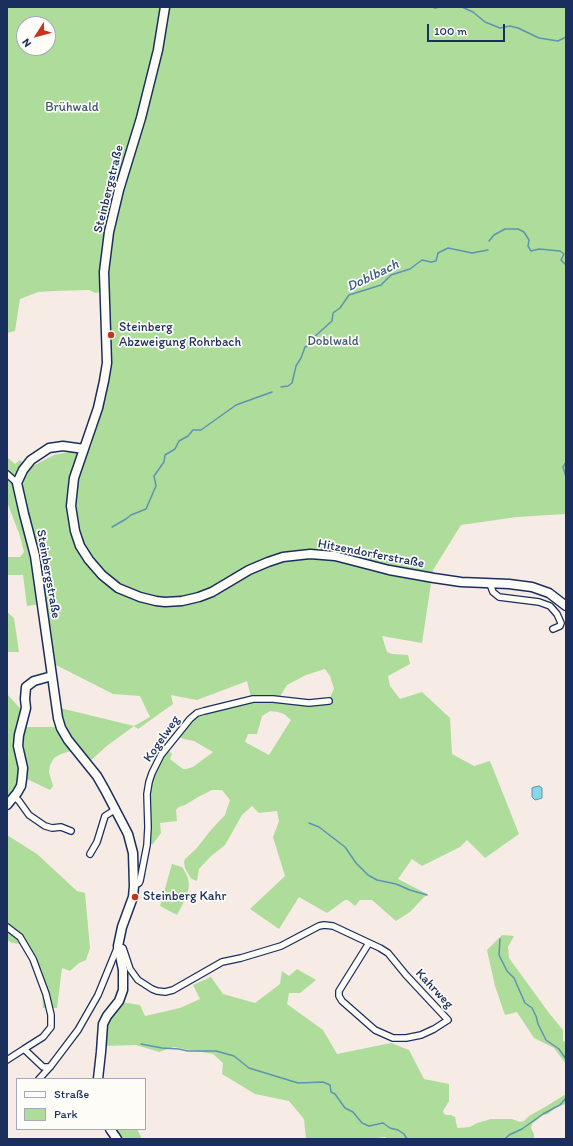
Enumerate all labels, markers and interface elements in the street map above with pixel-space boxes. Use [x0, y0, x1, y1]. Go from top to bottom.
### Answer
north arrow [16, 16, 56, 56]
scale bar [429, 16, 507, 42]
text: 100 m [434, 24, 467, 38]
text: N [19, 36, 34, 50]
park label: Brühwald [45, 100, 99, 116]
street label: Steinbergstraße [91, 143, 127, 235]
water label: Doblbach [344, 256, 402, 296]
place label: Steinberg Abzweigung Rohrbach [119, 320, 241, 351]
marker: Steinberg Abzweigung Rohrbach [106, 330, 116, 340]
park label: Doblwald [307, 334, 359, 350]
street label: Steinbergstraße [33, 528, 63, 620]
street label: Hitzendorferstraße [316, 536, 426, 572]
street label: Kogelweg [140, 713, 184, 765]
place label: Steinberg Kahr [143, 889, 226, 905]
marker: Steinberg Kahr [130, 892, 140, 902]
street label: Kahrweg [412, 966, 456, 1012]
legend [16, 1078, 146, 1130]
text: Straße [54, 1087, 89, 1101]
text: Park [54, 1107, 78, 1121]

